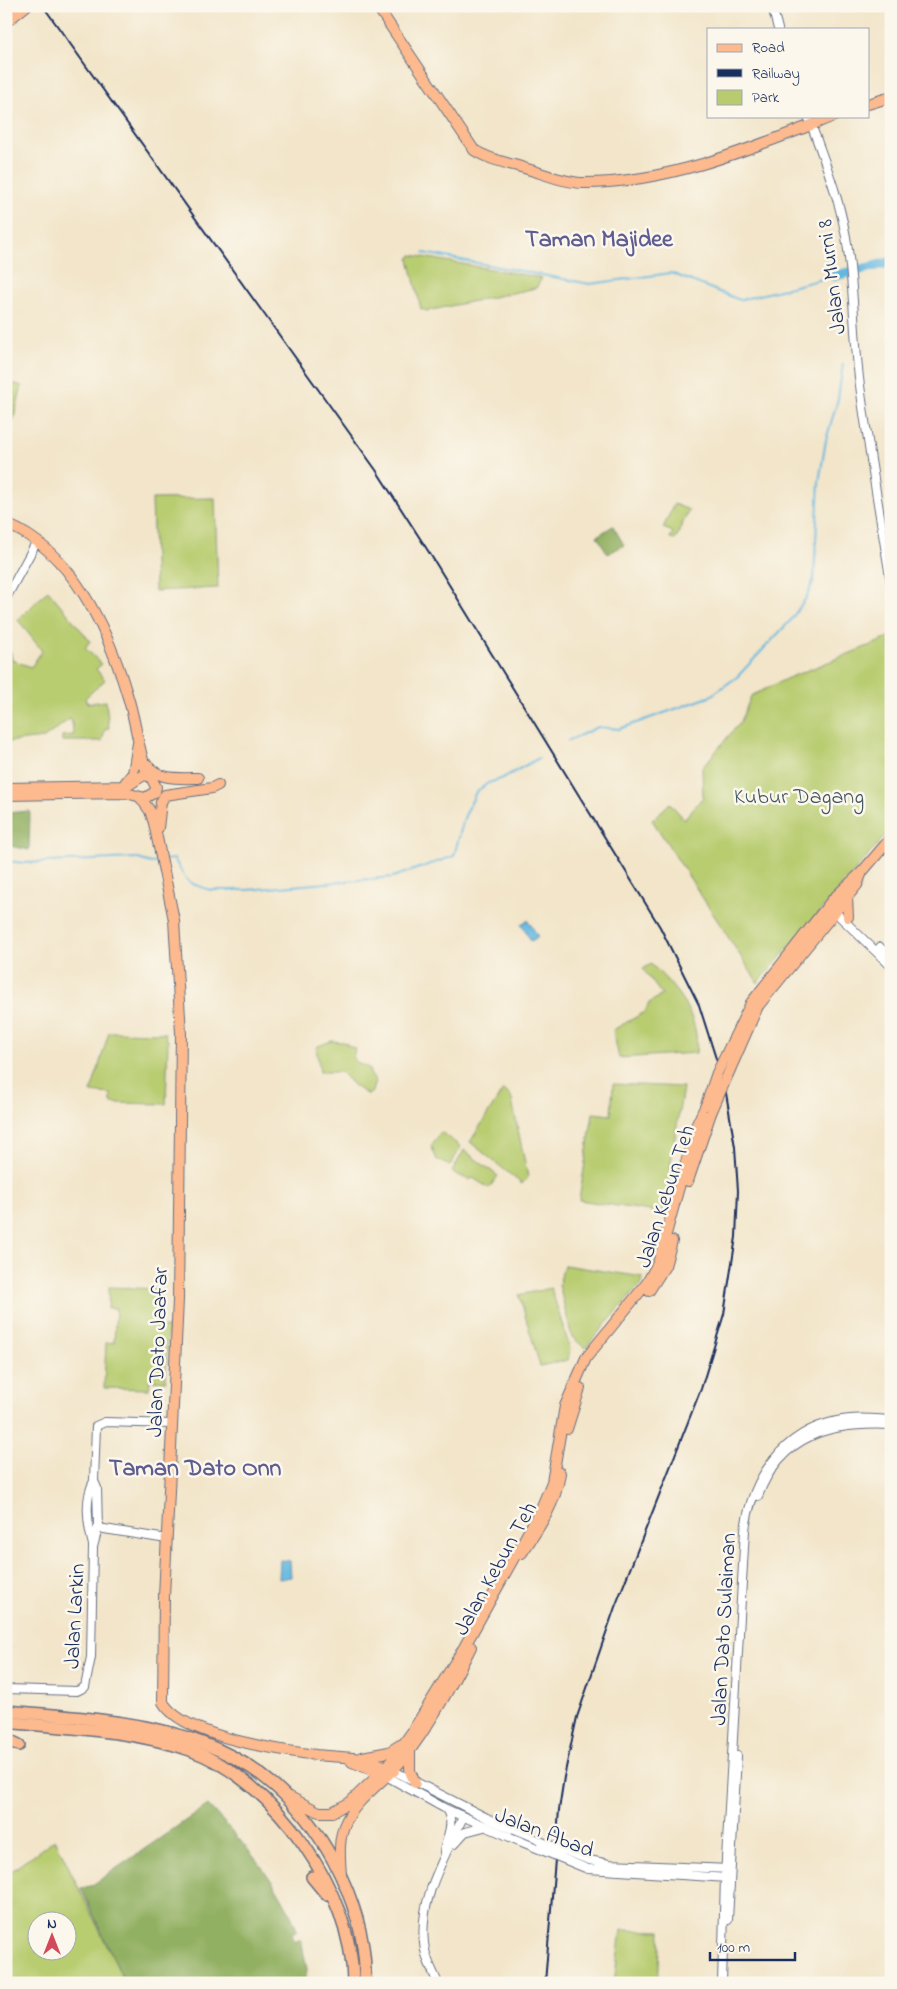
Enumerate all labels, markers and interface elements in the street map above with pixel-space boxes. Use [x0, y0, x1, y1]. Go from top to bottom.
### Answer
legend [707, 28, 870, 118]
text: Road [752, 37, 785, 59]
text: Railway [752, 63, 800, 86]
text: Park [752, 87, 780, 109]
street label: Jalan Murni 8 [810, 217, 856, 336]
district label: Taman Majidee [525, 223, 674, 258]
park label: Kubur Dagang [734, 782, 864, 815]
street label: Jalan Kebun Teh [629, 1121, 705, 1272]
street label: Jalan Dato Jaafar [140, 1266, 178, 1438]
district label: Taman Dato Onn [109, 1452, 282, 1487]
street label: Jalan Kebun Teh [447, 1497, 547, 1642]
street label: Jalan Dato Sulaiman [704, 1532, 746, 1726]
street label: Jalan Larkin [57, 1562, 95, 1670]
street label: Jalan Abad [490, 1800, 598, 1867]
north arrow [28, 1912, 78, 1962]
text: N [47, 1914, 57, 1935]
scale bar [710, 1929, 794, 1961]
text: 100 m [717, 1937, 750, 1959]

